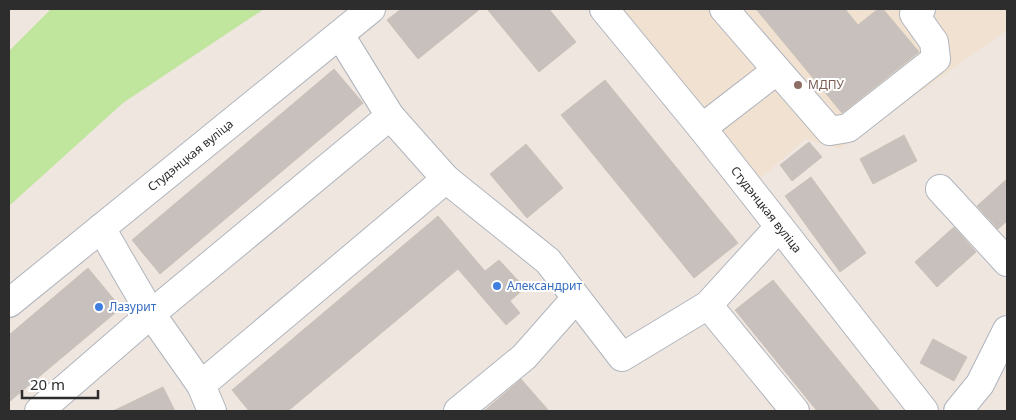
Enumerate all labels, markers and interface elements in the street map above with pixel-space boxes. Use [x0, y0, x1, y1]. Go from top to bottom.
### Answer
place label: МДПУ [808, 76, 844, 93]
marker: МДПУ [792, 79, 804, 91]
street label: Студэнцкая вуліца [144, 115, 237, 195]
street label: Студэнцкая вуліца [727, 162, 806, 256]
place label: Александрит [507, 277, 582, 294]
marker: Александрит [491, 280, 503, 292]
place label: Лазурит [109, 298, 157, 315]
marker: Лазурит [93, 301, 105, 313]
scale bar [22, 368, 99, 400]
text: 20 m [30, 374, 65, 394]

